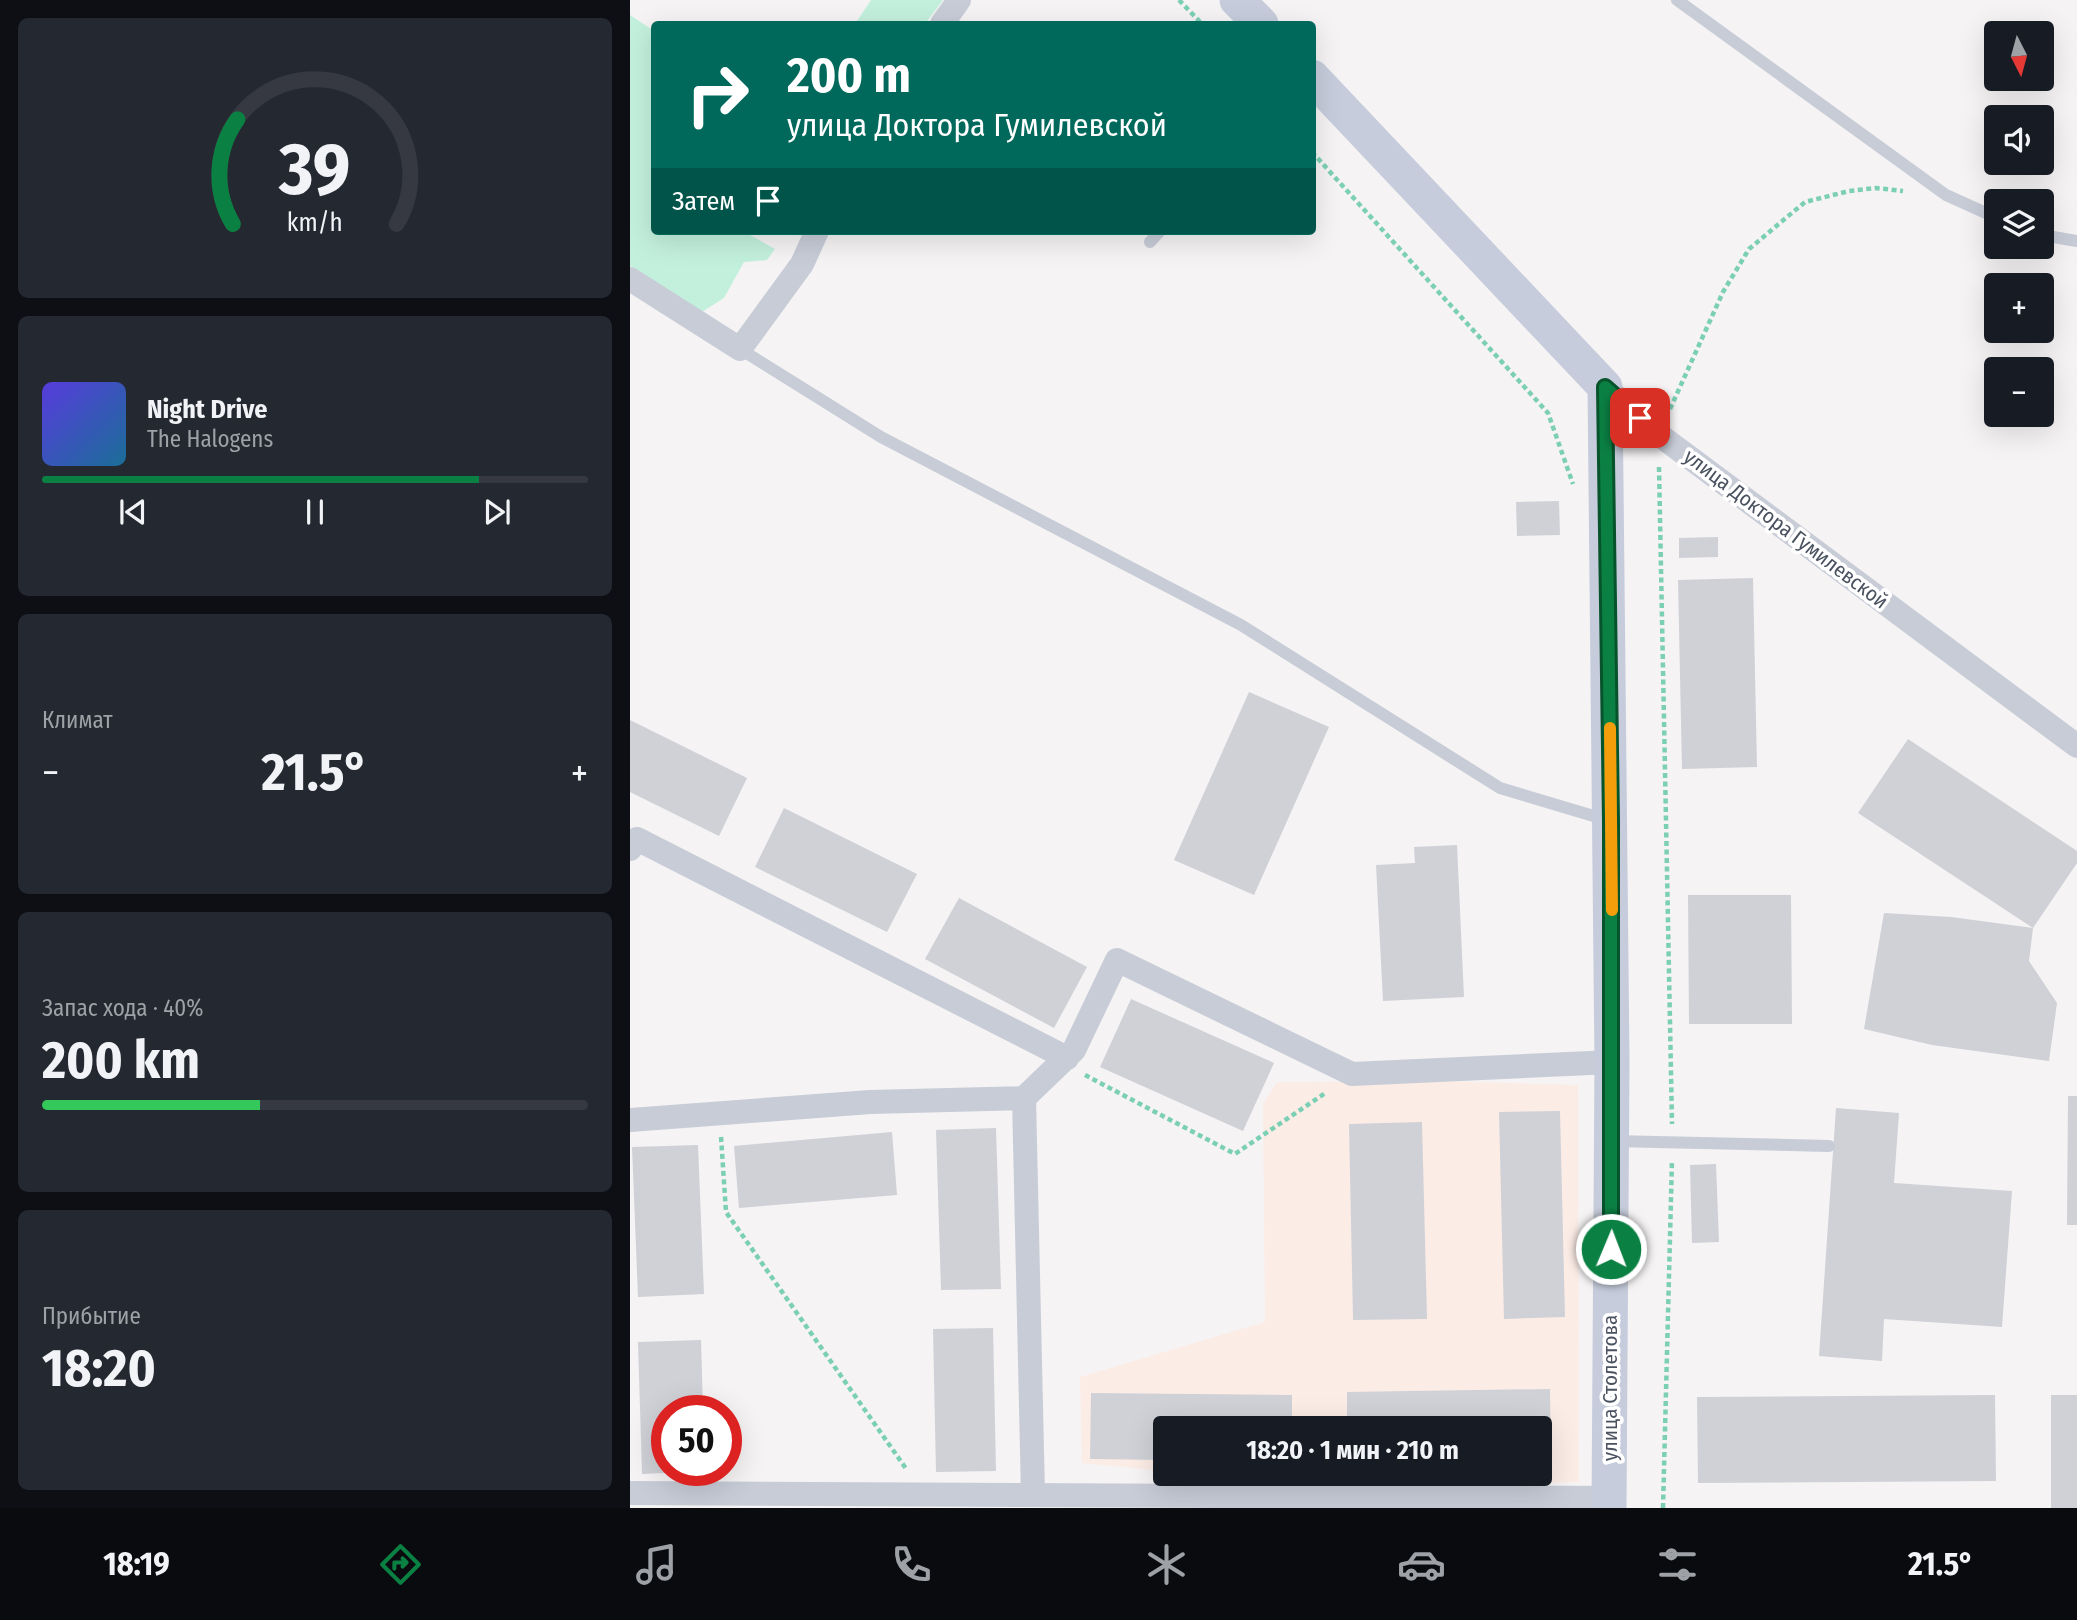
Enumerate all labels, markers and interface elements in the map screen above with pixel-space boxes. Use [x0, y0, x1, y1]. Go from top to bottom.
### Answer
north arrow [1984, 21, 2054, 91]
map controls [1984, 21, 2054, 427]
text: 200 m [787, 46, 911, 105]
icon: right [672, 49, 763, 140]
button: sound [1984, 105, 2054, 175]
text: улица Доктора Гумилевской [787, 106, 1167, 144]
text: 39 [278, 126, 351, 213]
icon: arrive [749, 182, 787, 220]
text: Затем [672, 186, 735, 217]
button: layers [1984, 189, 2054, 259]
text: km/h [287, 208, 343, 238]
button: + [1984, 273, 2054, 343]
button: − [1984, 357, 2054, 427]
pin [1610, 388, 1670, 448]
text: Night Drive [147, 394, 267, 425]
icon: arrive [1621, 399, 1659, 437]
text: The Halogens [147, 425, 273, 453]
street label: улица Доктора Гумилевской [1679, 444, 1893, 614]
icon: previous [114, 493, 152, 531]
icon: pause [296, 493, 334, 531]
icon: next [478, 493, 516, 531]
text: Климат [42, 706, 113, 734]
text: 21.5° [261, 741, 368, 804]
text: − [42, 750, 59, 796]
text: + [571, 750, 588, 796]
text: Запас хода · 40% [42, 994, 204, 1022]
text: 200 km [42, 1029, 200, 1092]
position arrow [1574, 1212, 1648, 1286]
text: Прибытие [42, 1302, 141, 1330]
street label: улица Столетова [1597, 1315, 1623, 1461]
text: 18:20 [42, 1337, 156, 1400]
speed limit sign: 50 [651, 1395, 742, 1486]
text: 18:20 · 1 мин · 210 m [1246, 1435, 1459, 1466]
icon: directions [376, 1540, 425, 1589]
icon: music [632, 1540, 681, 1589]
icon: phone [887, 1540, 936, 1589]
icon: climate [1142, 1540, 1191, 1589]
icon: car [1397, 1540, 1446, 1589]
icon: filters [1653, 1540, 1702, 1589]
text: 18:19 [103, 1545, 170, 1583]
text: 21.5° [1908, 1545, 1974, 1583]

